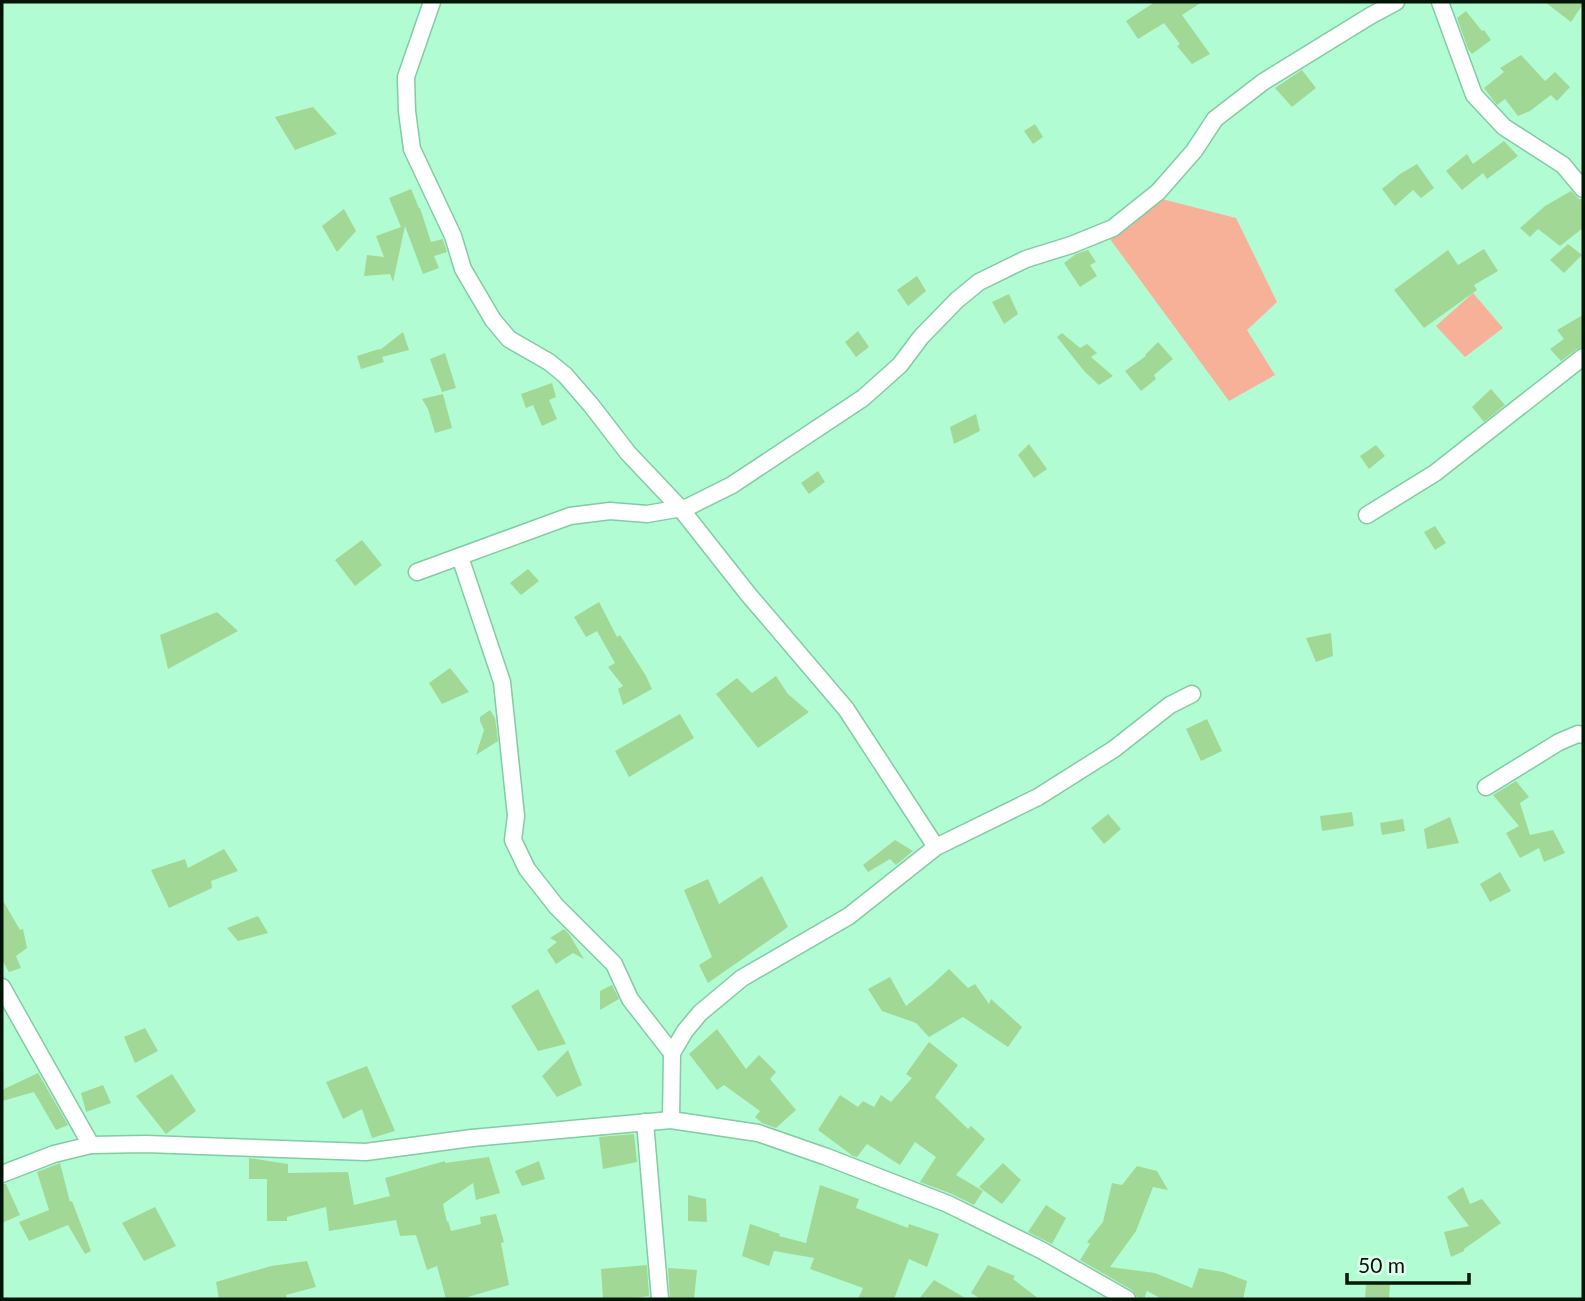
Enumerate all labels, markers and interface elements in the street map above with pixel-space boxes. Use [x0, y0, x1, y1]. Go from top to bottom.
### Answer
scale bar [1347, 1242, 1470, 1286]
text: 50 m [1358, 1252, 1405, 1277]

